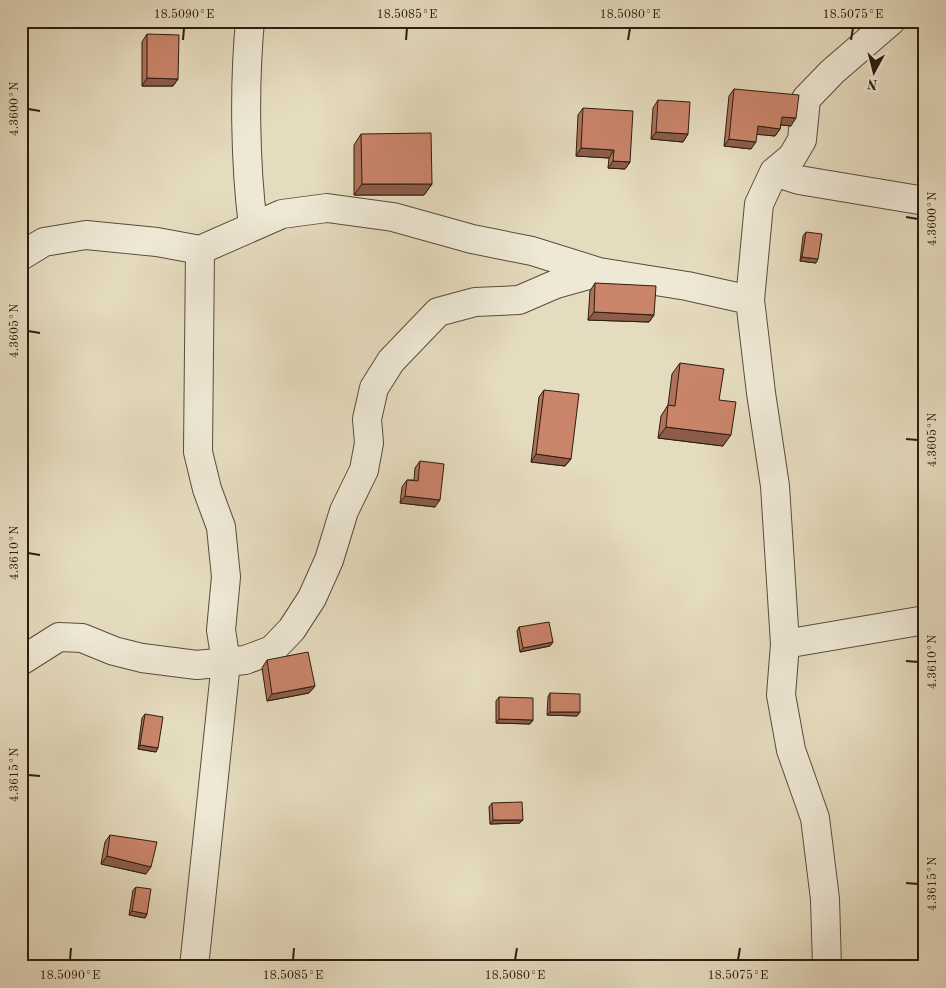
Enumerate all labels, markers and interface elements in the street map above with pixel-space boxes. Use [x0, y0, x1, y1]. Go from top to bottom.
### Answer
text: 18.5090°E [154, 8, 214, 21]
text: 18.5085°E [377, 8, 437, 21]
text: 18.5080°E [600, 8, 660, 21]
text: 18.5075°E [823, 8, 883, 21]
north arrow [848, 48, 898, 98]
text: N [866, 76, 879, 92]
text: 4.3600°N [9, 82, 21, 136]
text: 4.3600°N [927, 192, 939, 246]
text: 4.3605°N [8, 304, 21, 358]
text: 4.3605°N [926, 413, 939, 467]
text: 4.3610°N [9, 526, 21, 580]
text: 4.3610°N [927, 635, 939, 689]
text: 4.3615°N [8, 748, 21, 802]
text: 4.3615°N [926, 857, 939, 911]
text: 18.5090°E [40, 969, 100, 982]
text: 18.5085°E [263, 969, 323, 982]
text: 18.5080°E [485, 969, 545, 982]
text: 18.5075°E [708, 969, 768, 982]

